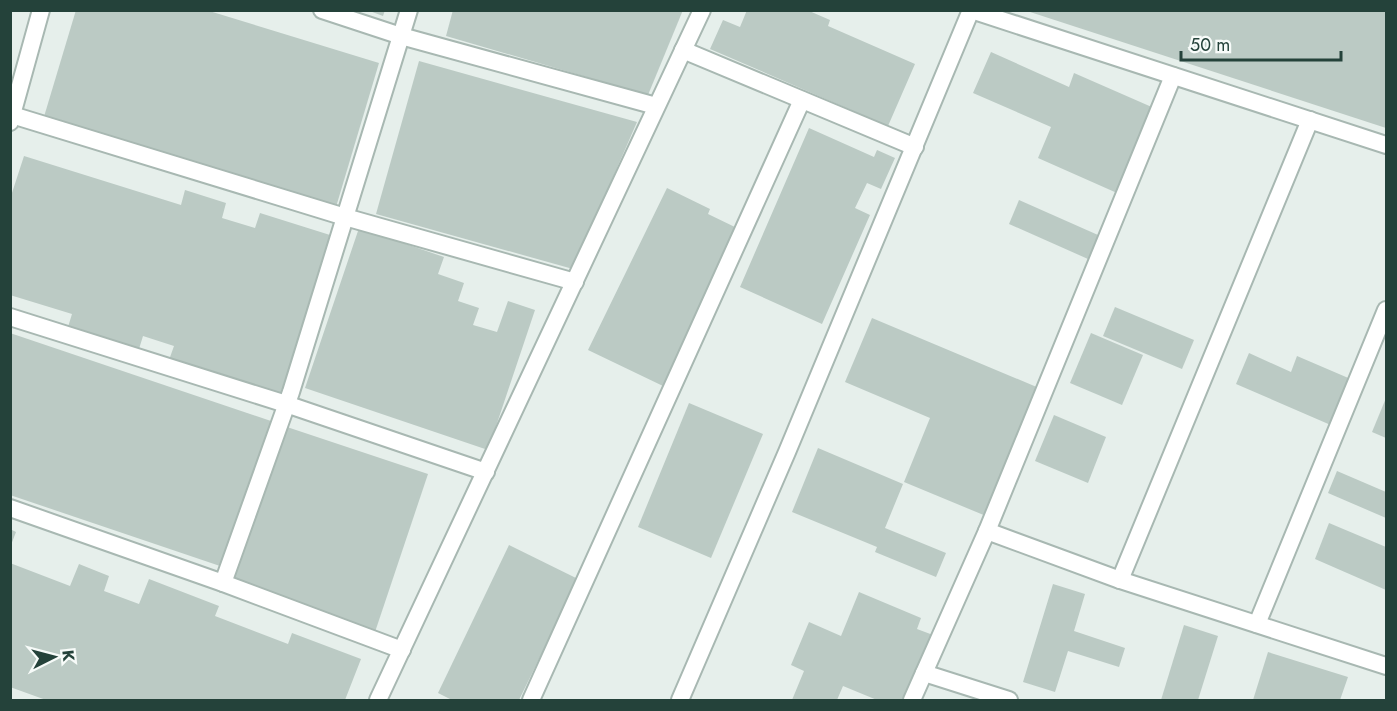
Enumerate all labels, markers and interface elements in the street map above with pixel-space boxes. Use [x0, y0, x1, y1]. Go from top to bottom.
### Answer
scale bar [1181, 24, 1342, 62]
text: 50 m [1190, 32, 1230, 58]
north arrow [24, 627, 84, 687]
text: K [56, 649, 81, 663]

